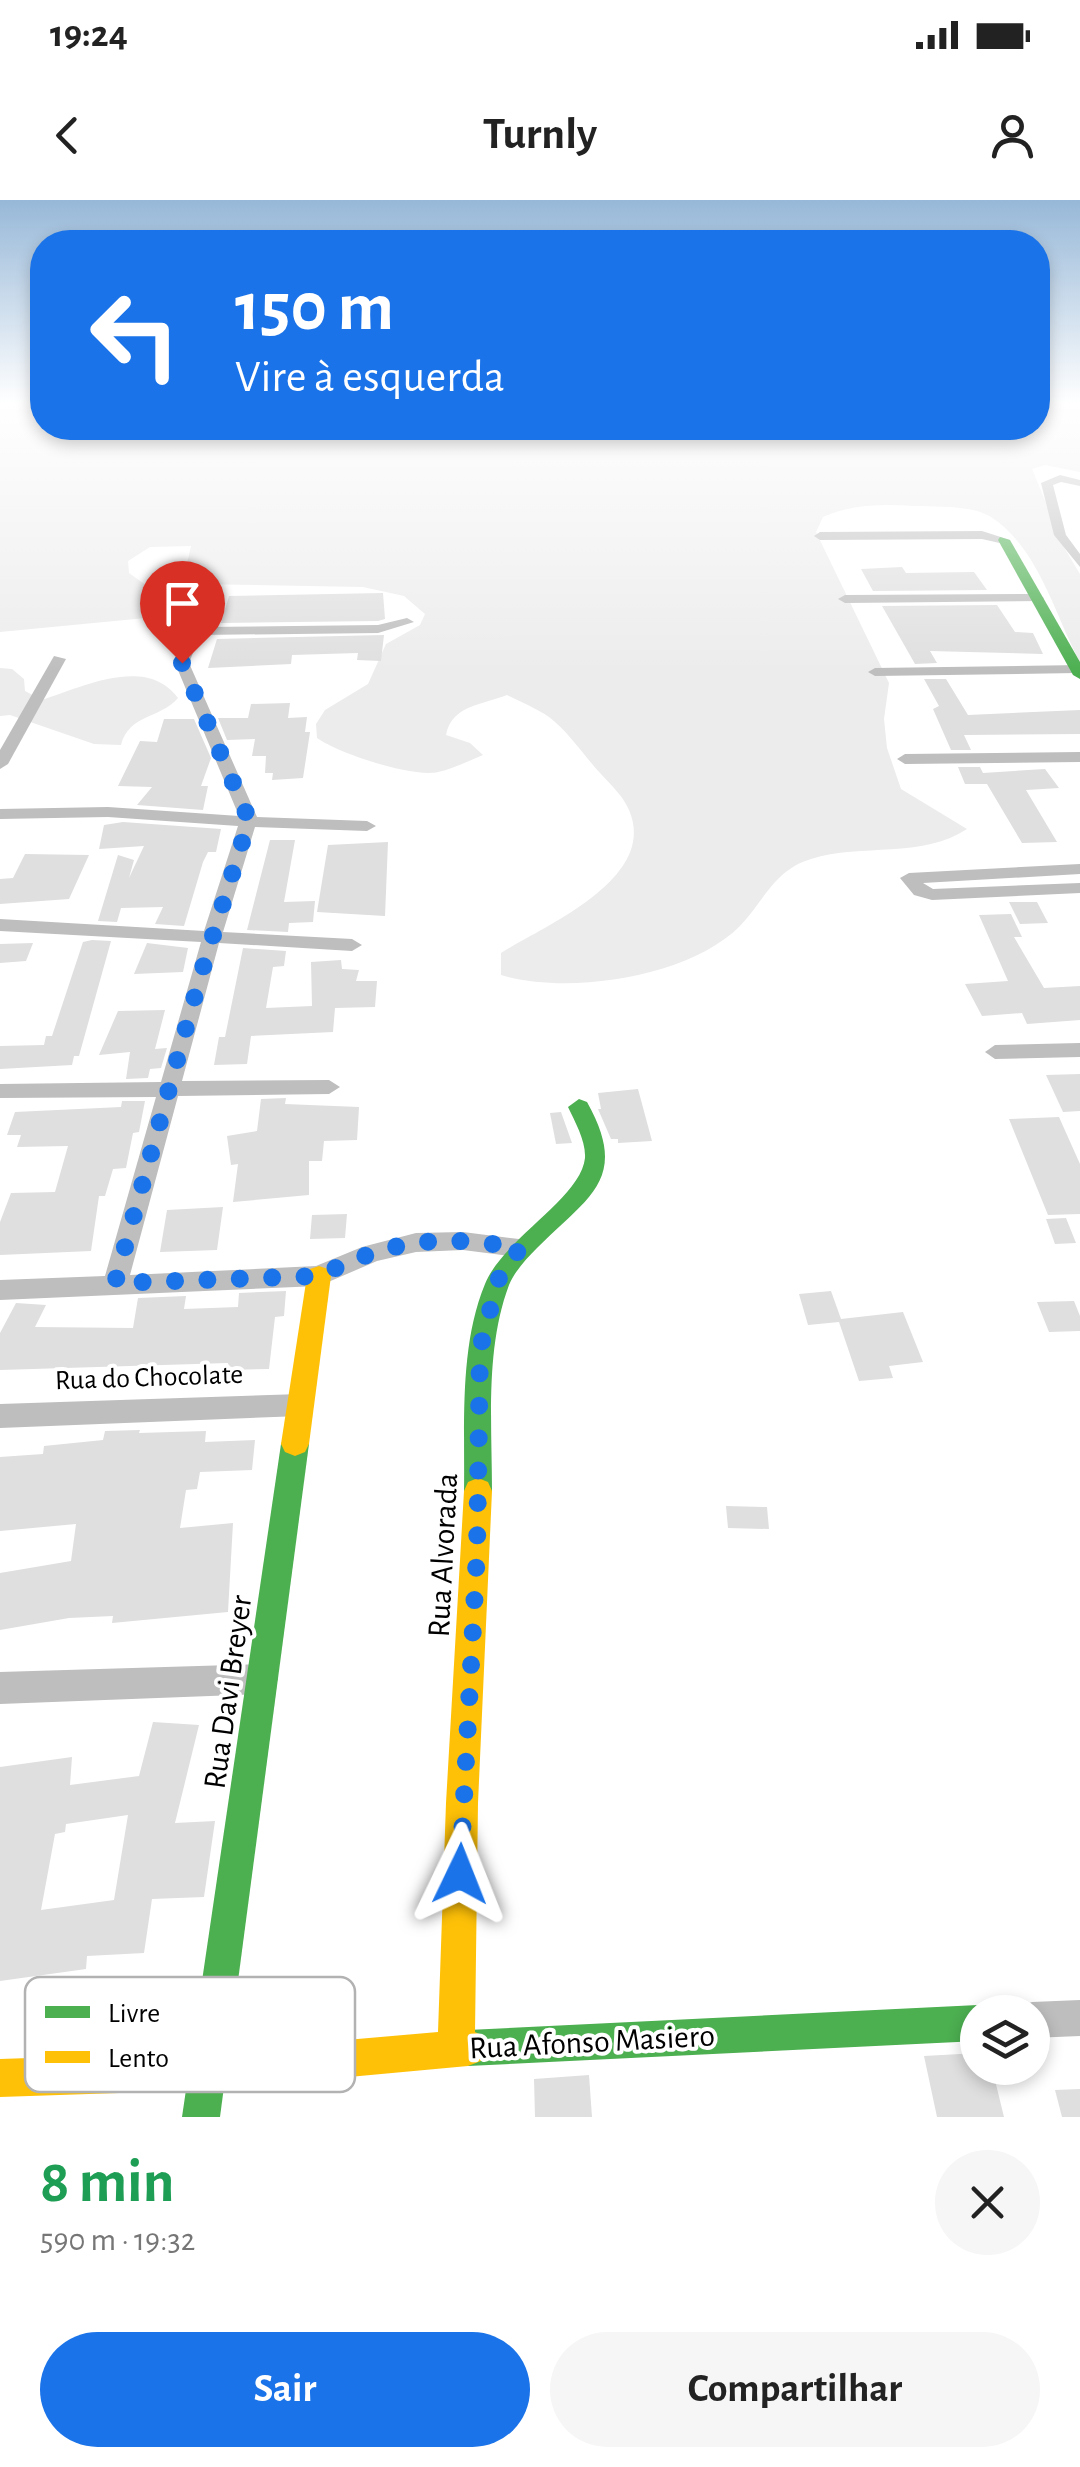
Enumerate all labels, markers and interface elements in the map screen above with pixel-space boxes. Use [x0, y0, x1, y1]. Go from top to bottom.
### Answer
text: 19:24 [50, 16, 128, 54]
icon: back [40, 108, 95, 163]
icon: person [985, 108, 1040, 163]
text: Turnly [483, 112, 597, 157]
icon: left [70, 270, 200, 400]
text: 150 m [235, 273, 394, 343]
text: Vire à esquerda [235, 355, 505, 400]
pin [140, 561, 225, 664]
icon: arrive [155, 576, 210, 631]
street label: Rua do Chocolate [54, 1361, 244, 1395]
street label: Rua Alvorada [423, 1472, 463, 1638]
street label: Rua Davi Breyer [199, 1592, 258, 1791]
position arrow [408, 1822, 512, 1926]
legend [25, 1977, 355, 2092]
map controls [960, 1995, 1050, 2085]
button: layers [960, 1995, 1050, 2085]
text: Livre [108, 2000, 160, 2028]
street label: Rua Afonso Masiero [468, 2020, 716, 2064]
text: Lento [108, 2045, 169, 2073]
button: close [935, 2150, 1040, 2255]
text: 8 min [40, 2153, 174, 2213]
text: 590 m · 19:32 [40, 2224, 195, 2256]
button: Sair [40, 2332, 530, 2447]
button: Compartilhar [550, 2332, 1040, 2447]

